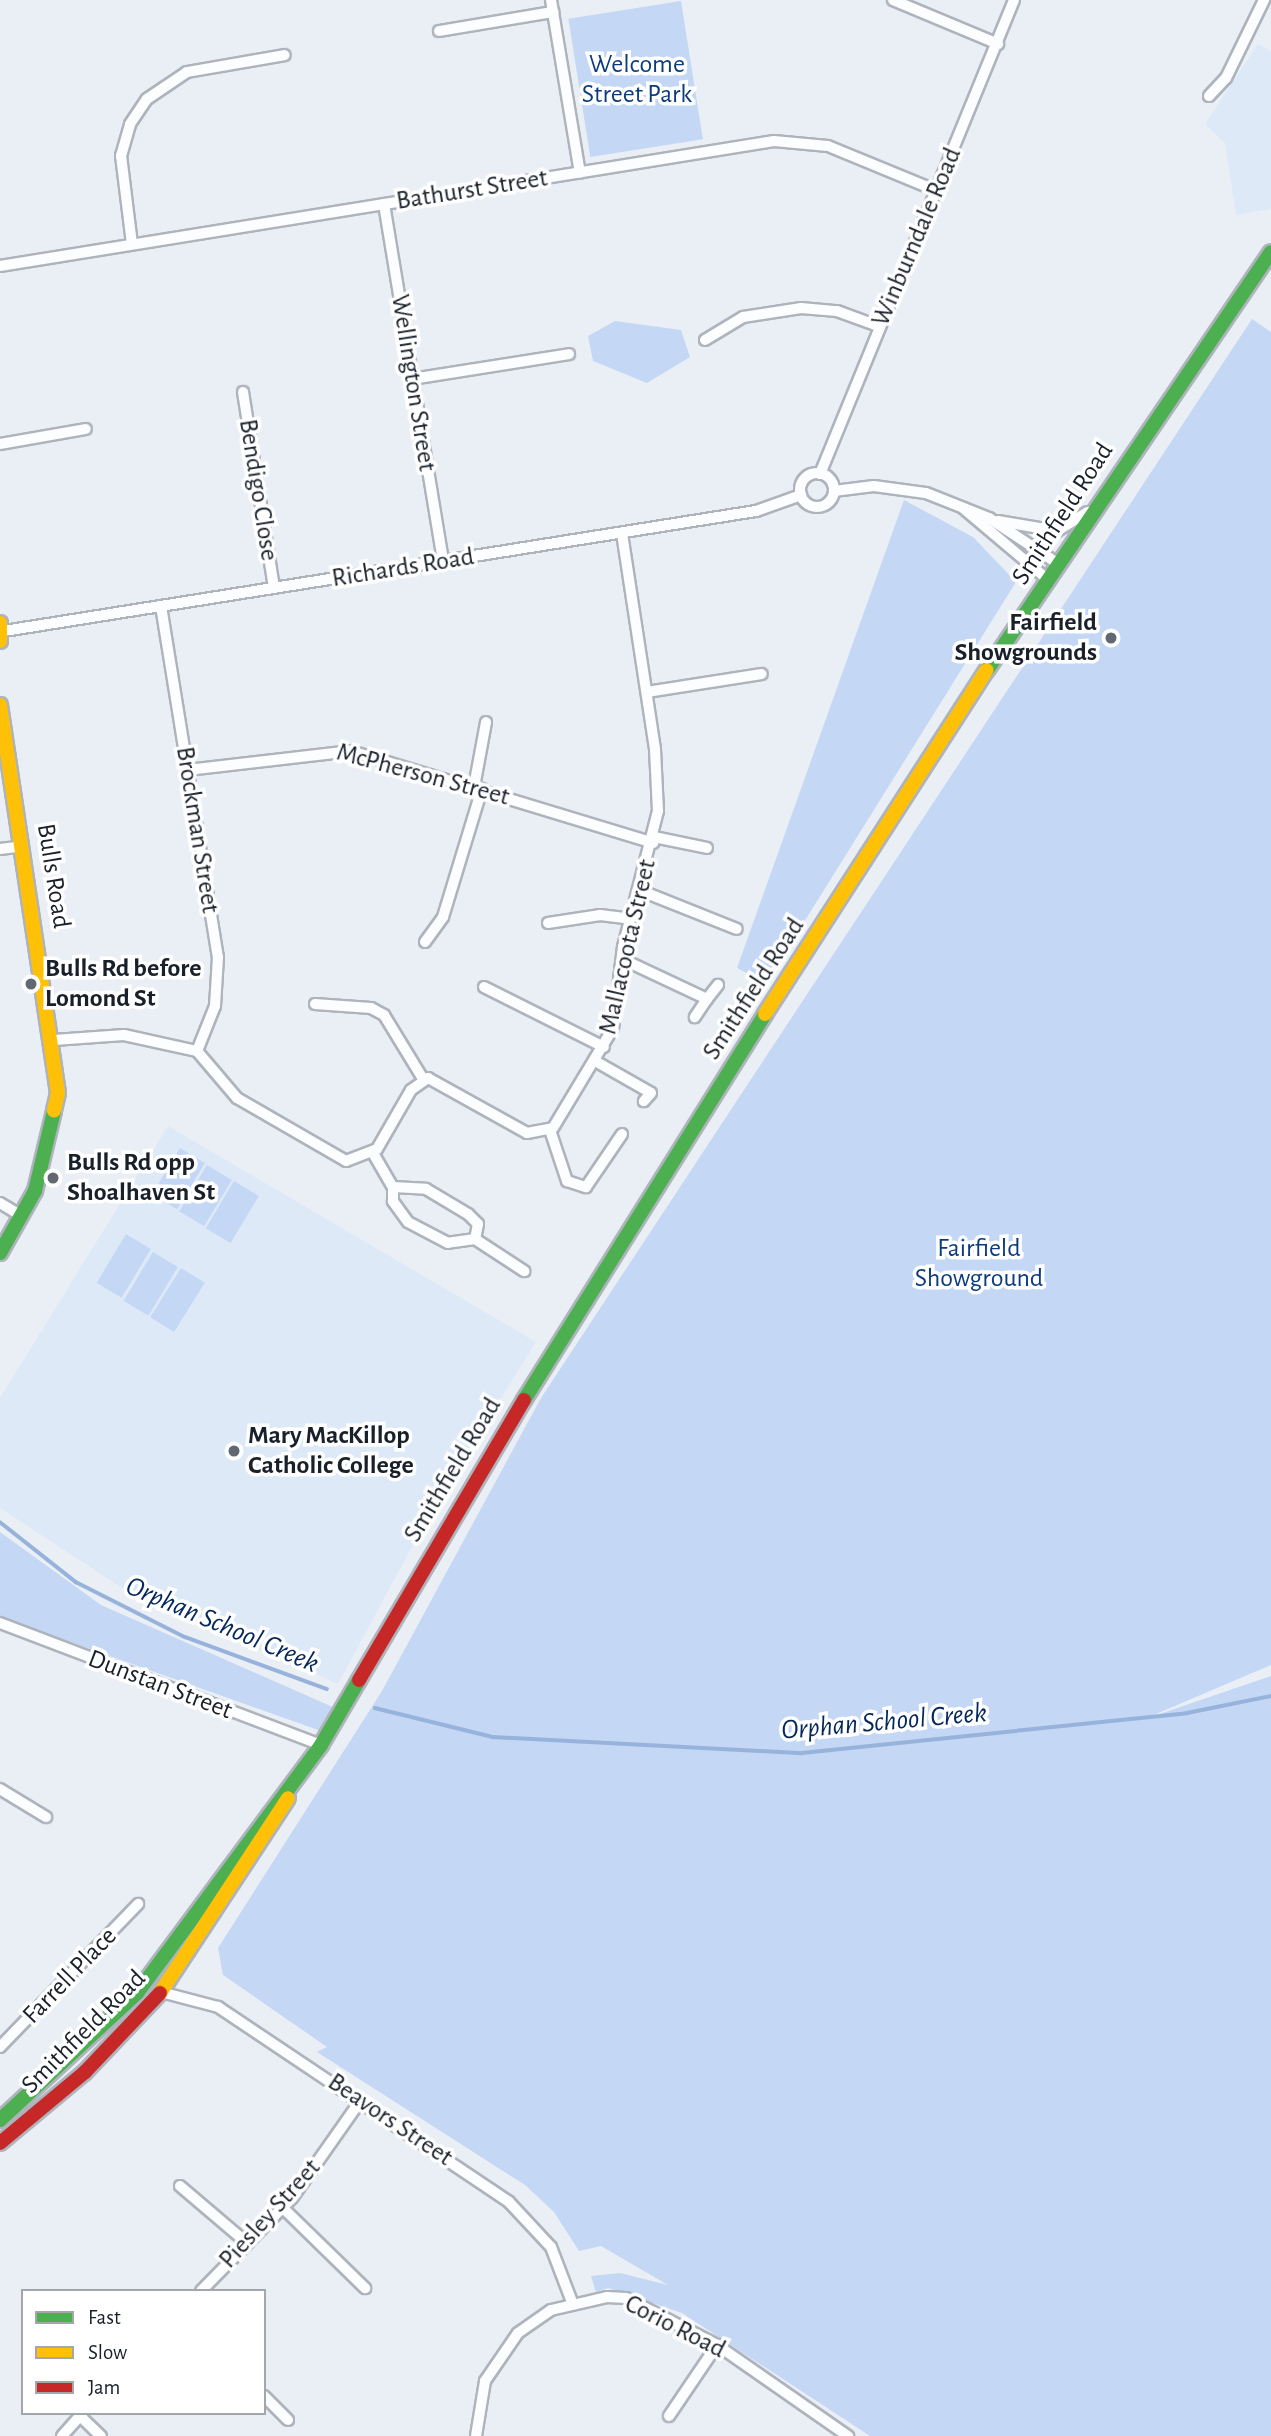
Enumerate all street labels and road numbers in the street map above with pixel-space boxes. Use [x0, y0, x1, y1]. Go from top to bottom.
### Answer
street label: Winburndale Road [865, 143, 969, 331]
street label: Bathurst Street [394, 163, 550, 217]
street label: Wellington Street [384, 292, 442, 474]
street label: Bendigo Close [231, 417, 285, 563]
street label: Smithfield Road [1006, 437, 1120, 591]
street label: Richards Road [330, 541, 476, 595]
street label: McPherson Street [333, 737, 513, 813]
street label: Brockman Street [168, 745, 226, 915]
street label: Bulls Road [29, 821, 77, 931]
street label: Mallacoota Street [593, 857, 663, 1037]
street label: Smithfield Road [697, 912, 811, 1066]
street label: Smithfield Road [398, 1392, 508, 1548]
street label: Dunstan Street [84, 1643, 236, 1727]
street label: Farrell Place [16, 1921, 124, 2031]
street label: Smithfield Road [15, 1963, 153, 2101]
street label: Beavors Street [322, 2067, 458, 2173]
street label: Piesley Street [213, 2153, 327, 2275]
street label: Corio Road [619, 2288, 731, 2366]

